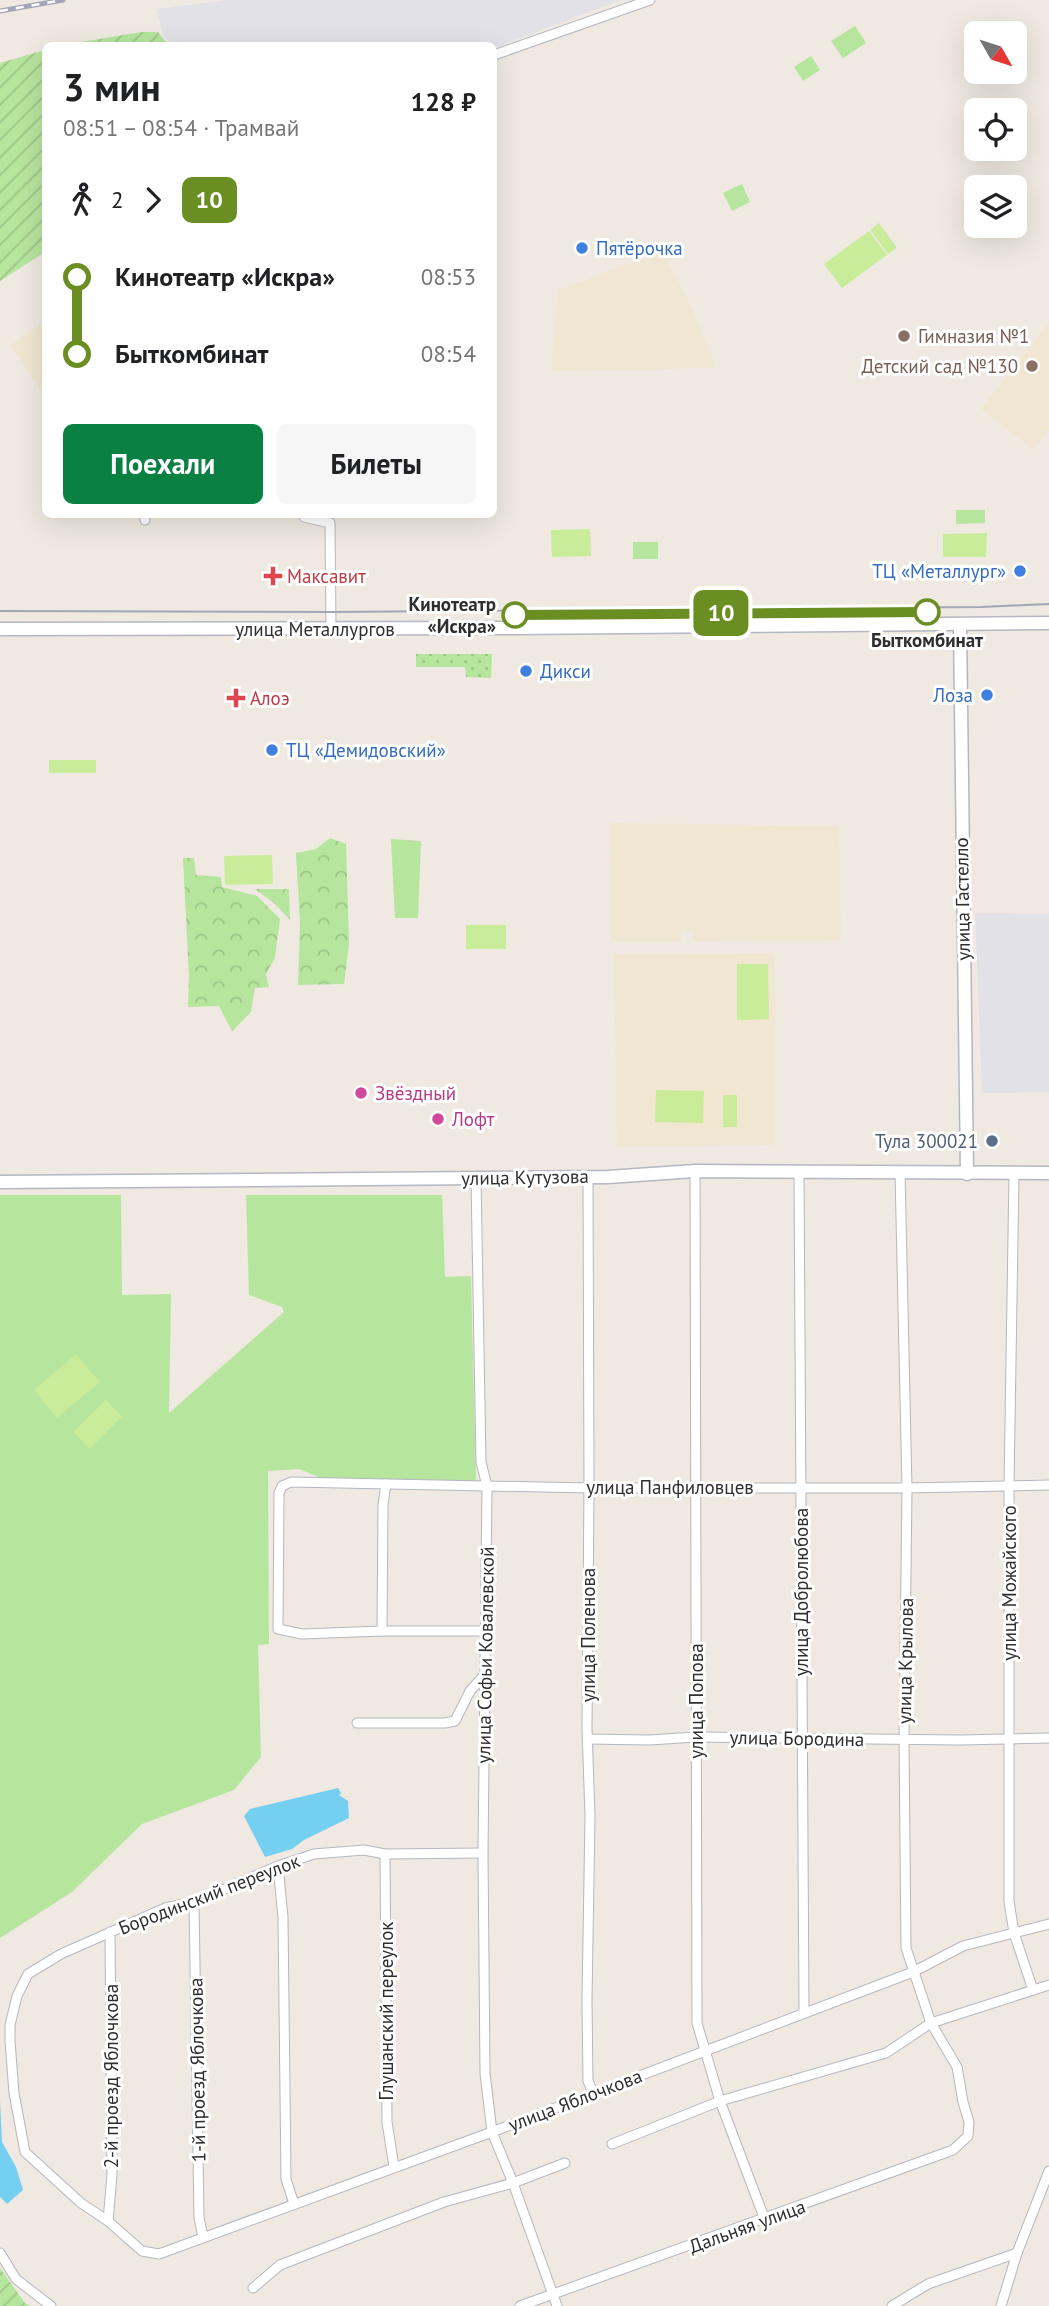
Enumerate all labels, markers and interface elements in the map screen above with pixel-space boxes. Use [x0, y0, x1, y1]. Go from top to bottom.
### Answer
north arrow [964, 21, 1027, 84]
map controls [964, 21, 1027, 238]
text: 3 мин [63, 62, 161, 111]
text: 128 ₽ [410, 85, 476, 118]
button: locate [964, 98, 1027, 161]
text: 08:51 – 08:54 · Трамвай [63, 113, 299, 142]
button: layers [964, 175, 1027, 238]
icon: walk [63, 181, 101, 219]
icon: forward [134, 181, 172, 219]
text: 10 [196, 184, 223, 215]
text: 2 [111, 185, 124, 214]
place label: Пятёрочка [596, 236, 683, 260]
marker: Пятёрочка [574, 240, 590, 256]
text: Кинотеатр «Искра» [115, 260, 335, 293]
text: 08:53 [421, 262, 476, 291]
place label: Гимназия №1 [918, 324, 1029, 348]
marker: Гимназия №1 [896, 328, 912, 344]
text: Быткомбинат [115, 337, 268, 370]
text: 08:54 [421, 339, 476, 368]
place label: Детский сад №130 [861, 354, 1018, 378]
marker: Детский сад №130 [1024, 358, 1040, 374]
button: Поехали [63, 424, 263, 504]
button: Билеты [277, 424, 476, 504]
place label: ТЦ «Металлург» [872, 559, 1006, 583]
marker: ТЦ «Металлург» [1012, 563, 1028, 579]
place label: Максавит [287, 564, 366, 588]
marker: Максавит [265, 568, 281, 584]
line badge: 10 [690, 590, 752, 636]
place label: Кинотеатр «Искра» [409, 592, 496, 638]
text: 10 [707, 597, 735, 628]
marker: Быткомбинат [914, 599, 940, 625]
marker: Кинотеатр «Искра» [502, 602, 528, 628]
street label: улица Металлургов [235, 617, 395, 641]
place label: Быткомбинат [871, 628, 983, 652]
place label: Дикси [540, 659, 591, 683]
marker: Дикси [518, 663, 534, 679]
place label: Лоза [932, 683, 973, 707]
place label: Алоэ [250, 686, 290, 710]
marker: Лоза [979, 687, 995, 703]
marker: Алоэ [228, 690, 244, 706]
place label: ТЦ «Демидовский» [286, 738, 446, 762]
marker: ТЦ «Демидовский» [264, 742, 280, 758]
street label: улица Гастелло [949, 837, 975, 961]
place label: Звёздный [375, 1081, 456, 1105]
marker: Звёздный [353, 1085, 369, 1101]
place label: Лофт [451, 1107, 495, 1131]
marker: Лофт [430, 1111, 446, 1127]
place label: Тула 300021 [875, 1129, 978, 1153]
marker: Тула 300021 [984, 1133, 1000, 1149]
street label: улица Кутузова [461, 1164, 589, 1190]
street label: улица Панфиловцев [586, 1475, 754, 1499]
street label: улица Можайского [997, 1505, 1021, 1661]
street label: улица Добролюбова [789, 1508, 813, 1676]
street label: улица Софьи Ковалевской [471, 1546, 499, 1764]
street label: улица Поленова [576, 1568, 600, 1702]
street label: улица Крылова [892, 1598, 918, 1724]
street label: улица Попова [684, 1643, 708, 1759]
street label: улица Бородина [729, 1725, 865, 1751]
street label: Бородинский переулок [115, 1848, 303, 1940]
street label: Глушанский переулок [374, 1922, 398, 2100]
street label: 1-й проезд Яблочкова [183, 1978, 211, 2162]
street label: 2-й проезд Яблочкова [99, 1984, 123, 2168]
street label: улица Яблочкова [505, 2063, 645, 2137]
street label: Дальняя улица [685, 2194, 809, 2258]

